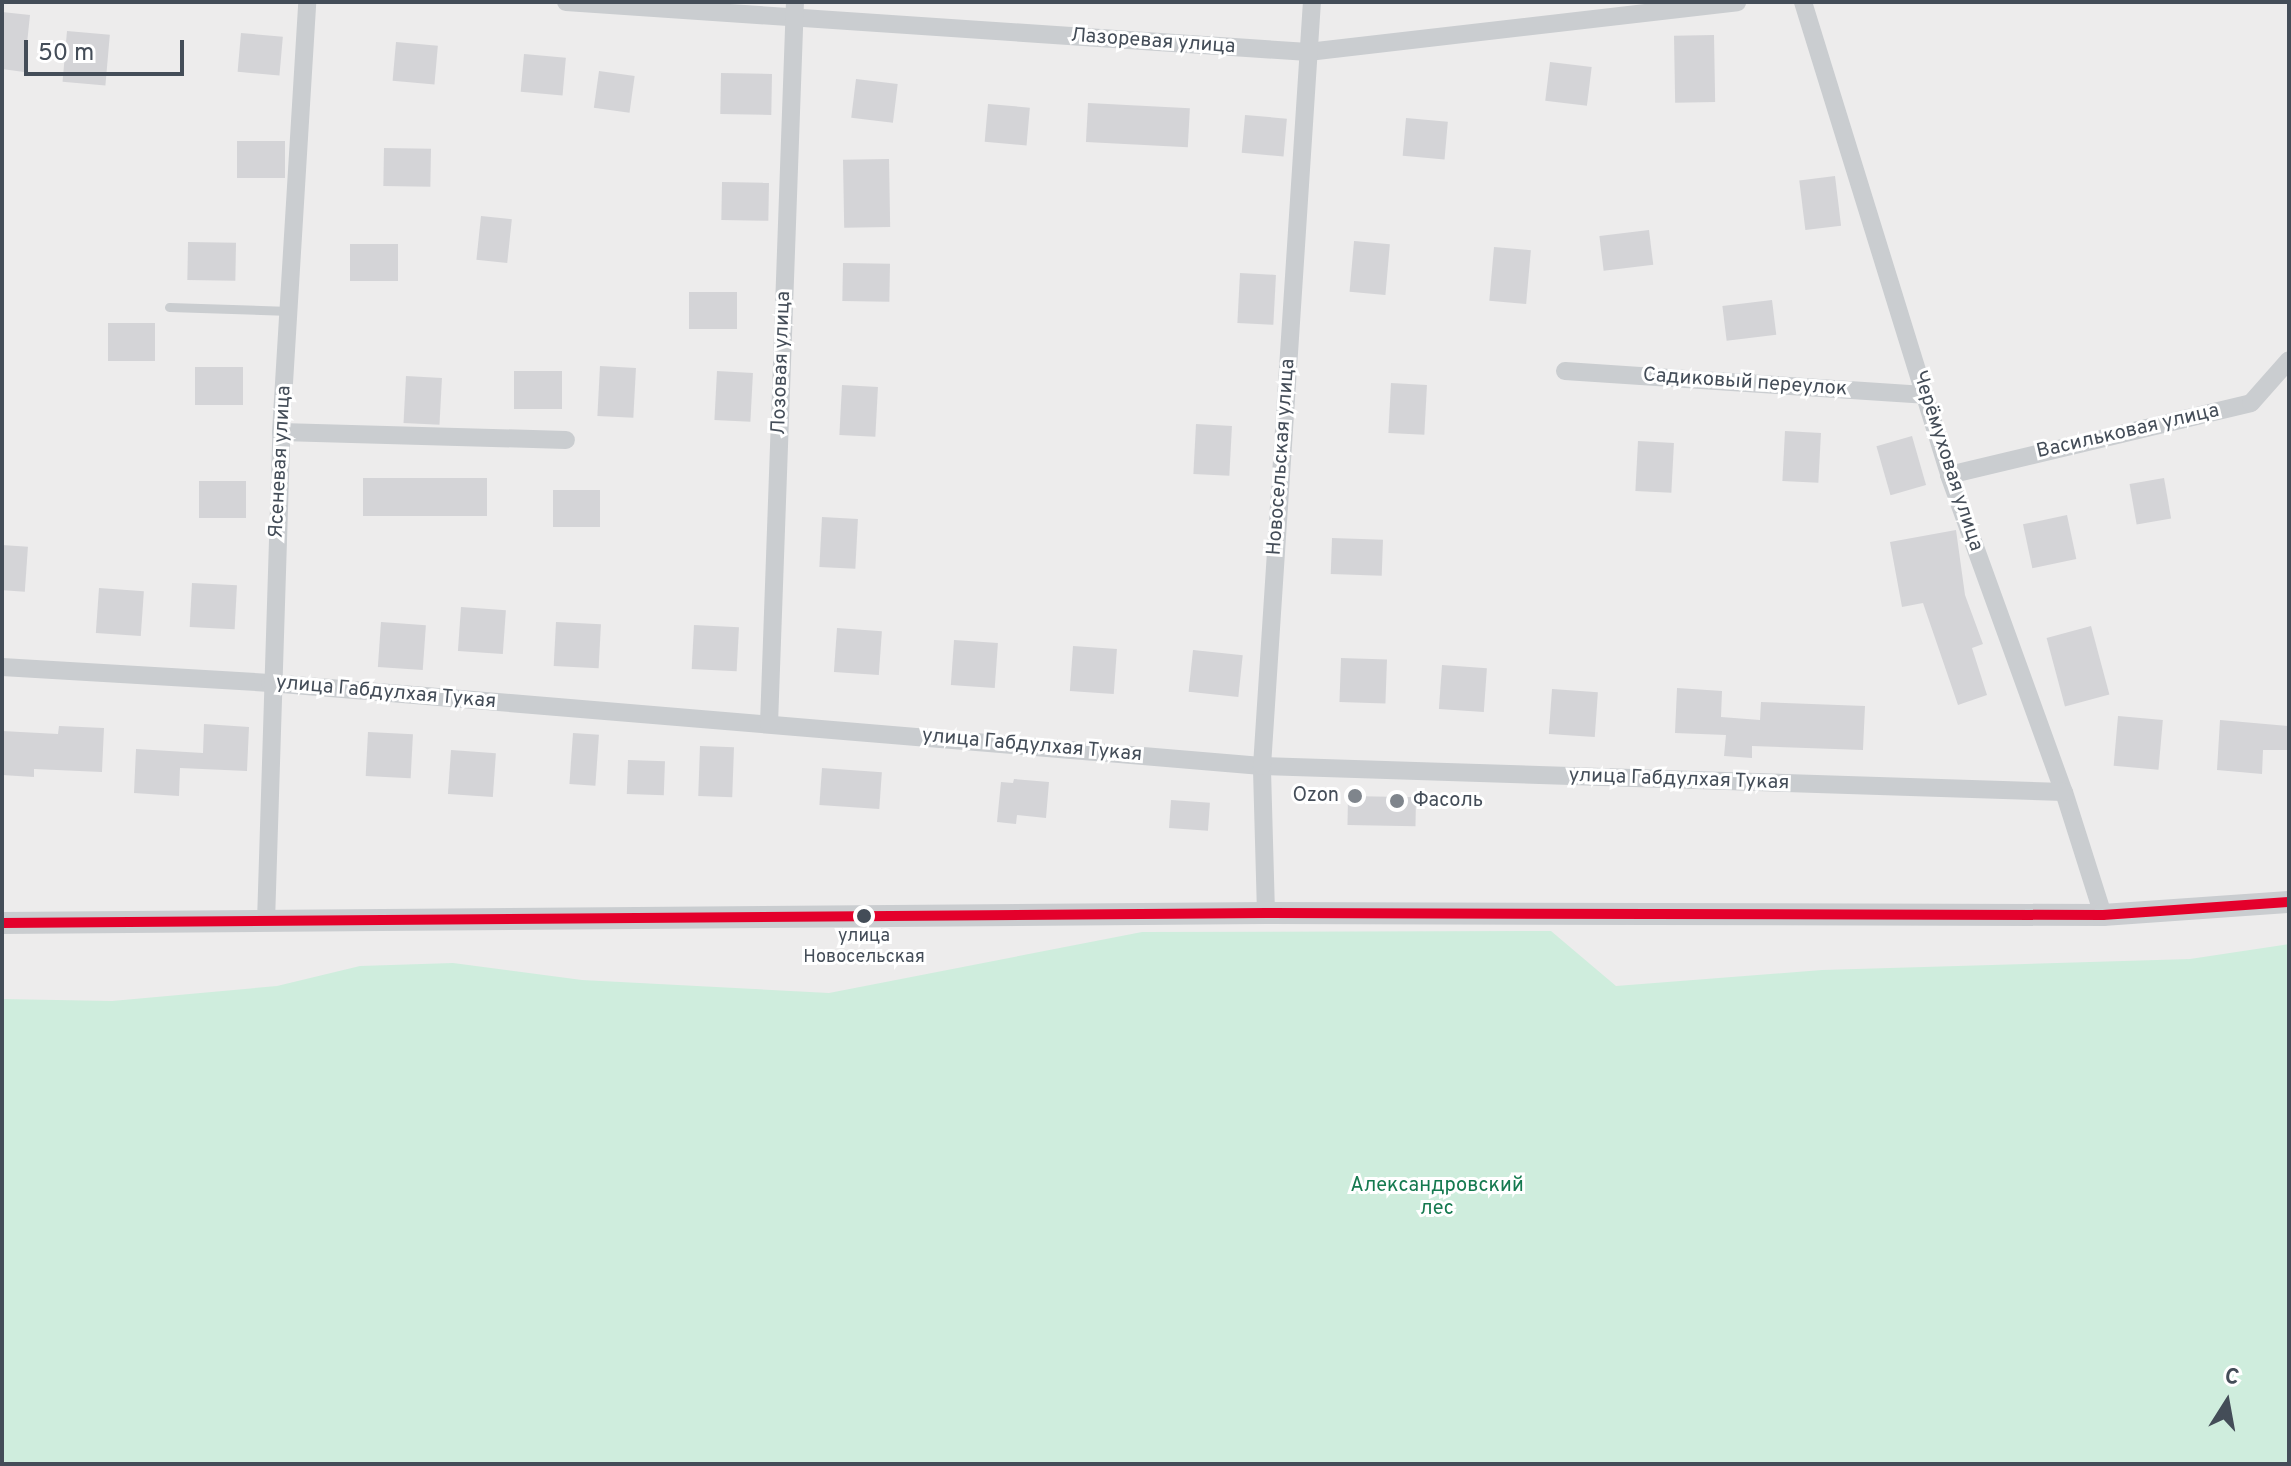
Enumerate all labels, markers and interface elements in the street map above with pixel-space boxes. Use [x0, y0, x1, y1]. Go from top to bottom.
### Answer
scale bar [28, 24, 188, 74]
street label: Лазоревая улица [1070, 24, 1236, 60]
text: 50 m [38, 39, 94, 69]
street label: Лозовая улица [767, 291, 797, 435]
street label: Новосельская улица [1263, 358, 1301, 556]
street label: Садиковый переулок [1642, 364, 1848, 402]
street label: Черёмуховая улица [1907, 368, 1987, 554]
street label: Ясеневая улица [265, 385, 297, 539]
street label: Васильковая улица [2034, 399, 2222, 465]
street label: улица Габдулхая Тукая [275, 671, 497, 715]
street label: улица Габдулхая Тукая [921, 724, 1143, 768]
street label: улица Габдулхая Тукая [1568, 764, 1790, 796]
place label: Ozon [1293, 784, 1339, 808]
marker: Ozon [1346, 787, 1364, 805]
place label: Фасоль [1413, 789, 1483, 813]
marker: Фасоль [1388, 792, 1406, 810]
marker: улица Новосельская [856, 908, 872, 924]
place label: улица Новосельская [803, 927, 925, 970]
park label: Александровский лес [1350, 1175, 1524, 1222]
north arrow [2187, 1362, 2267, 1442]
text: С [2222, 1363, 2241, 1393]

